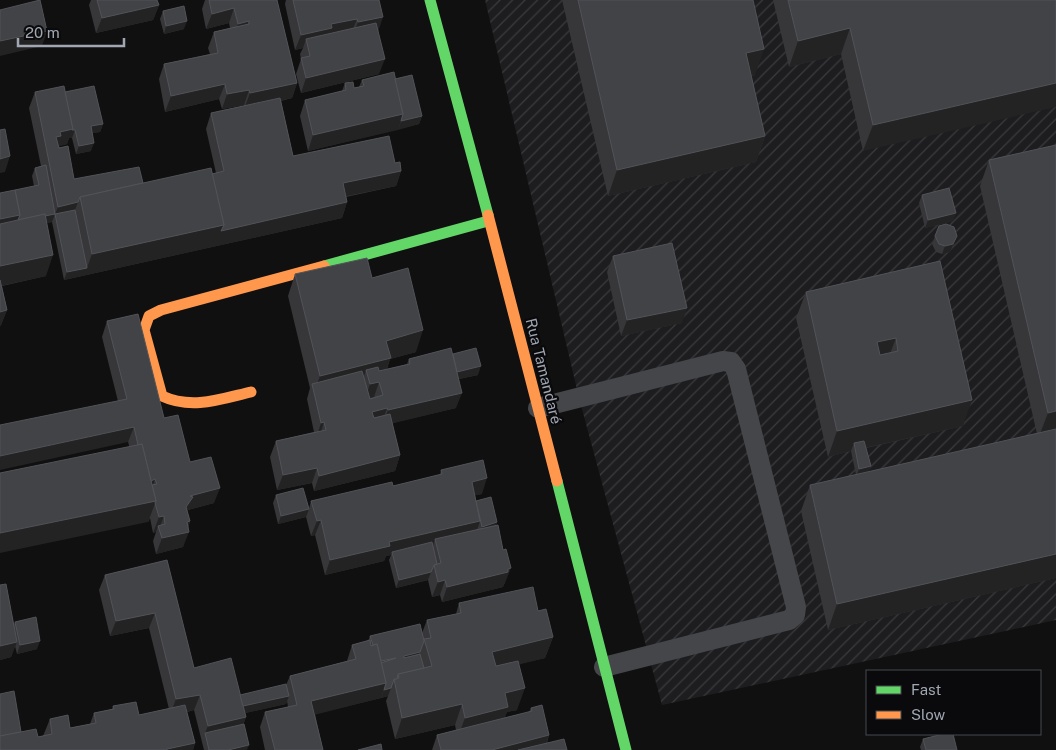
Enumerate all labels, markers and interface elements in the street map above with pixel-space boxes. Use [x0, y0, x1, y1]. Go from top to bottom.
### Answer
scale bar [18, 15, 124, 47]
text: 20 m [25, 24, 60, 41]
street label: Rua Tamandaré [523, 316, 565, 426]
legend [866, 670, 1041, 735]
text: Fast [911, 681, 941, 698]
text: Slow [911, 706, 946, 723]

